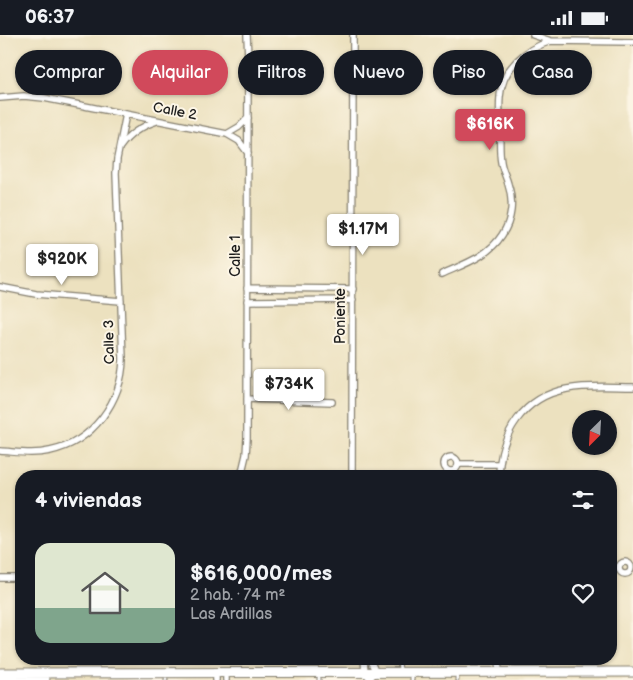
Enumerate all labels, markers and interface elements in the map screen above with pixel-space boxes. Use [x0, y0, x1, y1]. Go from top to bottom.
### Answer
text: 06:37 [25, 6, 75, 29]
chip: Comprar [15, 50, 122, 95]
chip: Alquilar [132, 50, 228, 95]
chip: Filtros [238, 50, 324, 95]
chip: Nuevo [334, 50, 423, 95]
chip: Piso [433, 50, 504, 95]
chip: Casa [514, 50, 592, 95]
street label: Calle 2 [152, 98, 199, 124]
pin: $616K [455, 109, 525, 151]
text: $616K [466, 115, 514, 134]
pin: $1.17M [322, 213, 404, 256]
text: $1.17M [338, 220, 388, 239]
street label: Calle 1 [227, 235, 244, 277]
pin: $920K [27, 243, 97, 286]
text: $920K [37, 250, 87, 269]
street label: Poniente [332, 288, 349, 344]
street label: Calle 3 [100, 319, 118, 365]
pin: $734K [254, 369, 324, 411]
text: $734K [264, 375, 314, 394]
north arrow [572, 410, 618, 455]
map controls [572, 410, 617, 455]
icon: filters [569, 486, 597, 514]
text: 4 viviendas [35, 488, 142, 513]
text: $616,000/mes [190, 561, 332, 586]
icon: home [75, 563, 135, 623]
icon: heart [569, 579, 597, 607]
text: 2 hab. · 74 m² [190, 586, 285, 605]
text: Las Ardillas [190, 605, 272, 624]

